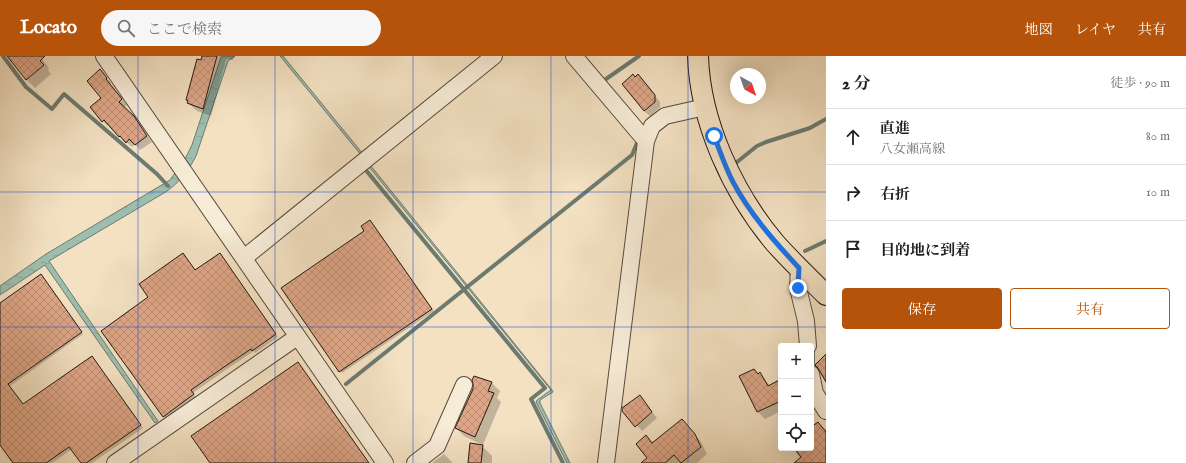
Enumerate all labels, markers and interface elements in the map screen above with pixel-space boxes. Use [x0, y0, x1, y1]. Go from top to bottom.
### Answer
search box [101, 10, 381, 46]
text: Locato [20, 16, 77, 40]
icon: search [115, 17, 137, 39]
text: ここで検索 [147, 20, 222, 39]
text: 地図 [1025, 21, 1053, 39]
text: レイヤ [1075, 21, 1116, 39]
text: 共有 [1138, 21, 1166, 39]
north arrow [730, 68, 766, 104]
text: 2 分 [842, 74, 871, 95]
text: 徒歩 · 90 m [1111, 75, 1170, 92]
text: 直進 [880, 119, 910, 138]
icon: ahead [842, 126, 864, 148]
route start [705, 127, 723, 145]
text: 80 m [1146, 128, 1170, 145]
text: 八女瀬高線 [880, 141, 945, 158]
icon: right [842, 182, 864, 204]
text: 10 m [1146, 184, 1170, 201]
text: 右折 [880, 185, 910, 204]
icon: arrive [842, 238, 864, 260]
text: 目的地に到着 [880, 241, 970, 260]
route end [789, 279, 807, 297]
button: 保存 [842, 288, 1002, 329]
button: 共有 [1010, 288, 1170, 329]
map controls [778, 343, 814, 451]
button: + [778, 343, 814, 379]
button: − [778, 379, 814, 415]
button: locate [778, 415, 814, 451]

